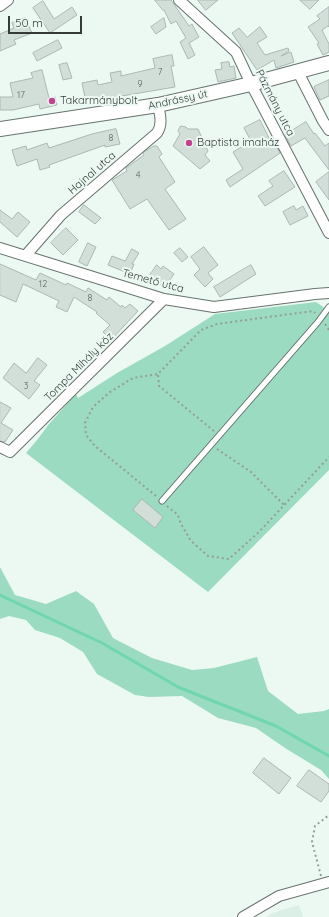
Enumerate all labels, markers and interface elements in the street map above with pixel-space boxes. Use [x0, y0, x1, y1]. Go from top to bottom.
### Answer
scale bar [10, 8, 84, 34]
text: 50 m [15, 15, 43, 30]
house number: 7 [158, 67, 162, 77]
street label: Pázmány utca [253, 67, 297, 139]
house number: 9 [137, 79, 143, 89]
street label: Andrássy út [147, 87, 209, 113]
house number: 17 [17, 90, 25, 100]
place label: Takarmánybolt [60, 94, 138, 108]
marker: Takarmánybolt [47, 96, 57, 106]
house number: 8 [109, 133, 113, 143]
place label: Baptista imaház [197, 136, 279, 150]
marker: Baptista imaház [184, 138, 194, 148]
street label: Hajnal utca [66, 149, 118, 197]
house number: 4 [136, 170, 140, 180]
street label: Temető utca [121, 266, 185, 296]
house number: 12 [39, 279, 47, 289]
house number: 8 [88, 293, 92, 303]
street label: Tompa Mihály köz [42, 330, 116, 404]
house number: 3 [24, 381, 28, 391]

